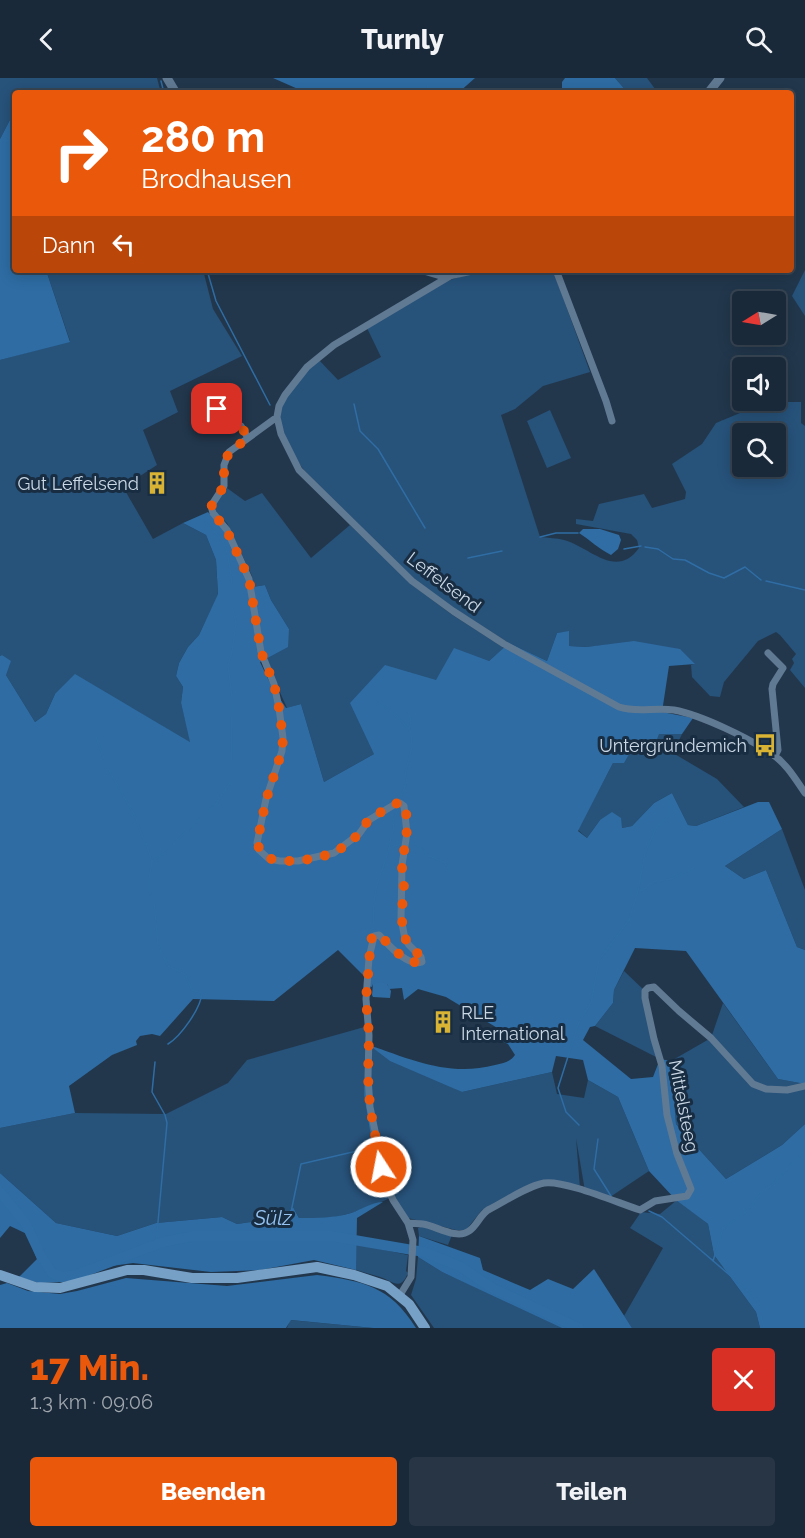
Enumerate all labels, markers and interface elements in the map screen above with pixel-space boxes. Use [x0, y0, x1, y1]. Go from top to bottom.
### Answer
icon: back [30, 23, 63, 56]
icon: search [742, 23, 775, 56]
text: Turnly [361, 24, 444, 55]
text: 280 m [141, 113, 265, 162]
icon: right [42, 114, 120, 192]
text: Brodhausen [141, 163, 292, 194]
icon: left [107, 228, 140, 261]
text: Dann [42, 232, 95, 258]
north arrow [732, 291, 786, 345]
map controls [732, 291, 786, 477]
button: sound [732, 357, 786, 411]
pin [191, 383, 242, 434]
icon: arrive [200, 392, 233, 425]
button: search [732, 423, 786, 477]
building icon: Gut Leffelsend [144, 470, 170, 496]
place label: Gut Leffelsend [17, 473, 139, 494]
street label: Leffelsend [403, 547, 485, 617]
bus stop icon: Untergründemich [752, 732, 778, 758]
place label: Untergründemich [599, 735, 747, 756]
place label: RLE International [461, 1002, 565, 1044]
building icon: RLE International [430, 1009, 456, 1035]
street label: Mittelsteeg [665, 1058, 703, 1154]
position arrow [349, 1135, 413, 1199]
water label: Sülz [253, 1206, 292, 1230]
text: 17 Min. [30, 1346, 149, 1388]
button: close [712, 1348, 775, 1411]
text: 1.3 km · 09:06 [30, 1390, 153, 1414]
button: Beenden [30, 1457, 397, 1526]
button: Teilen [409, 1457, 775, 1526]

